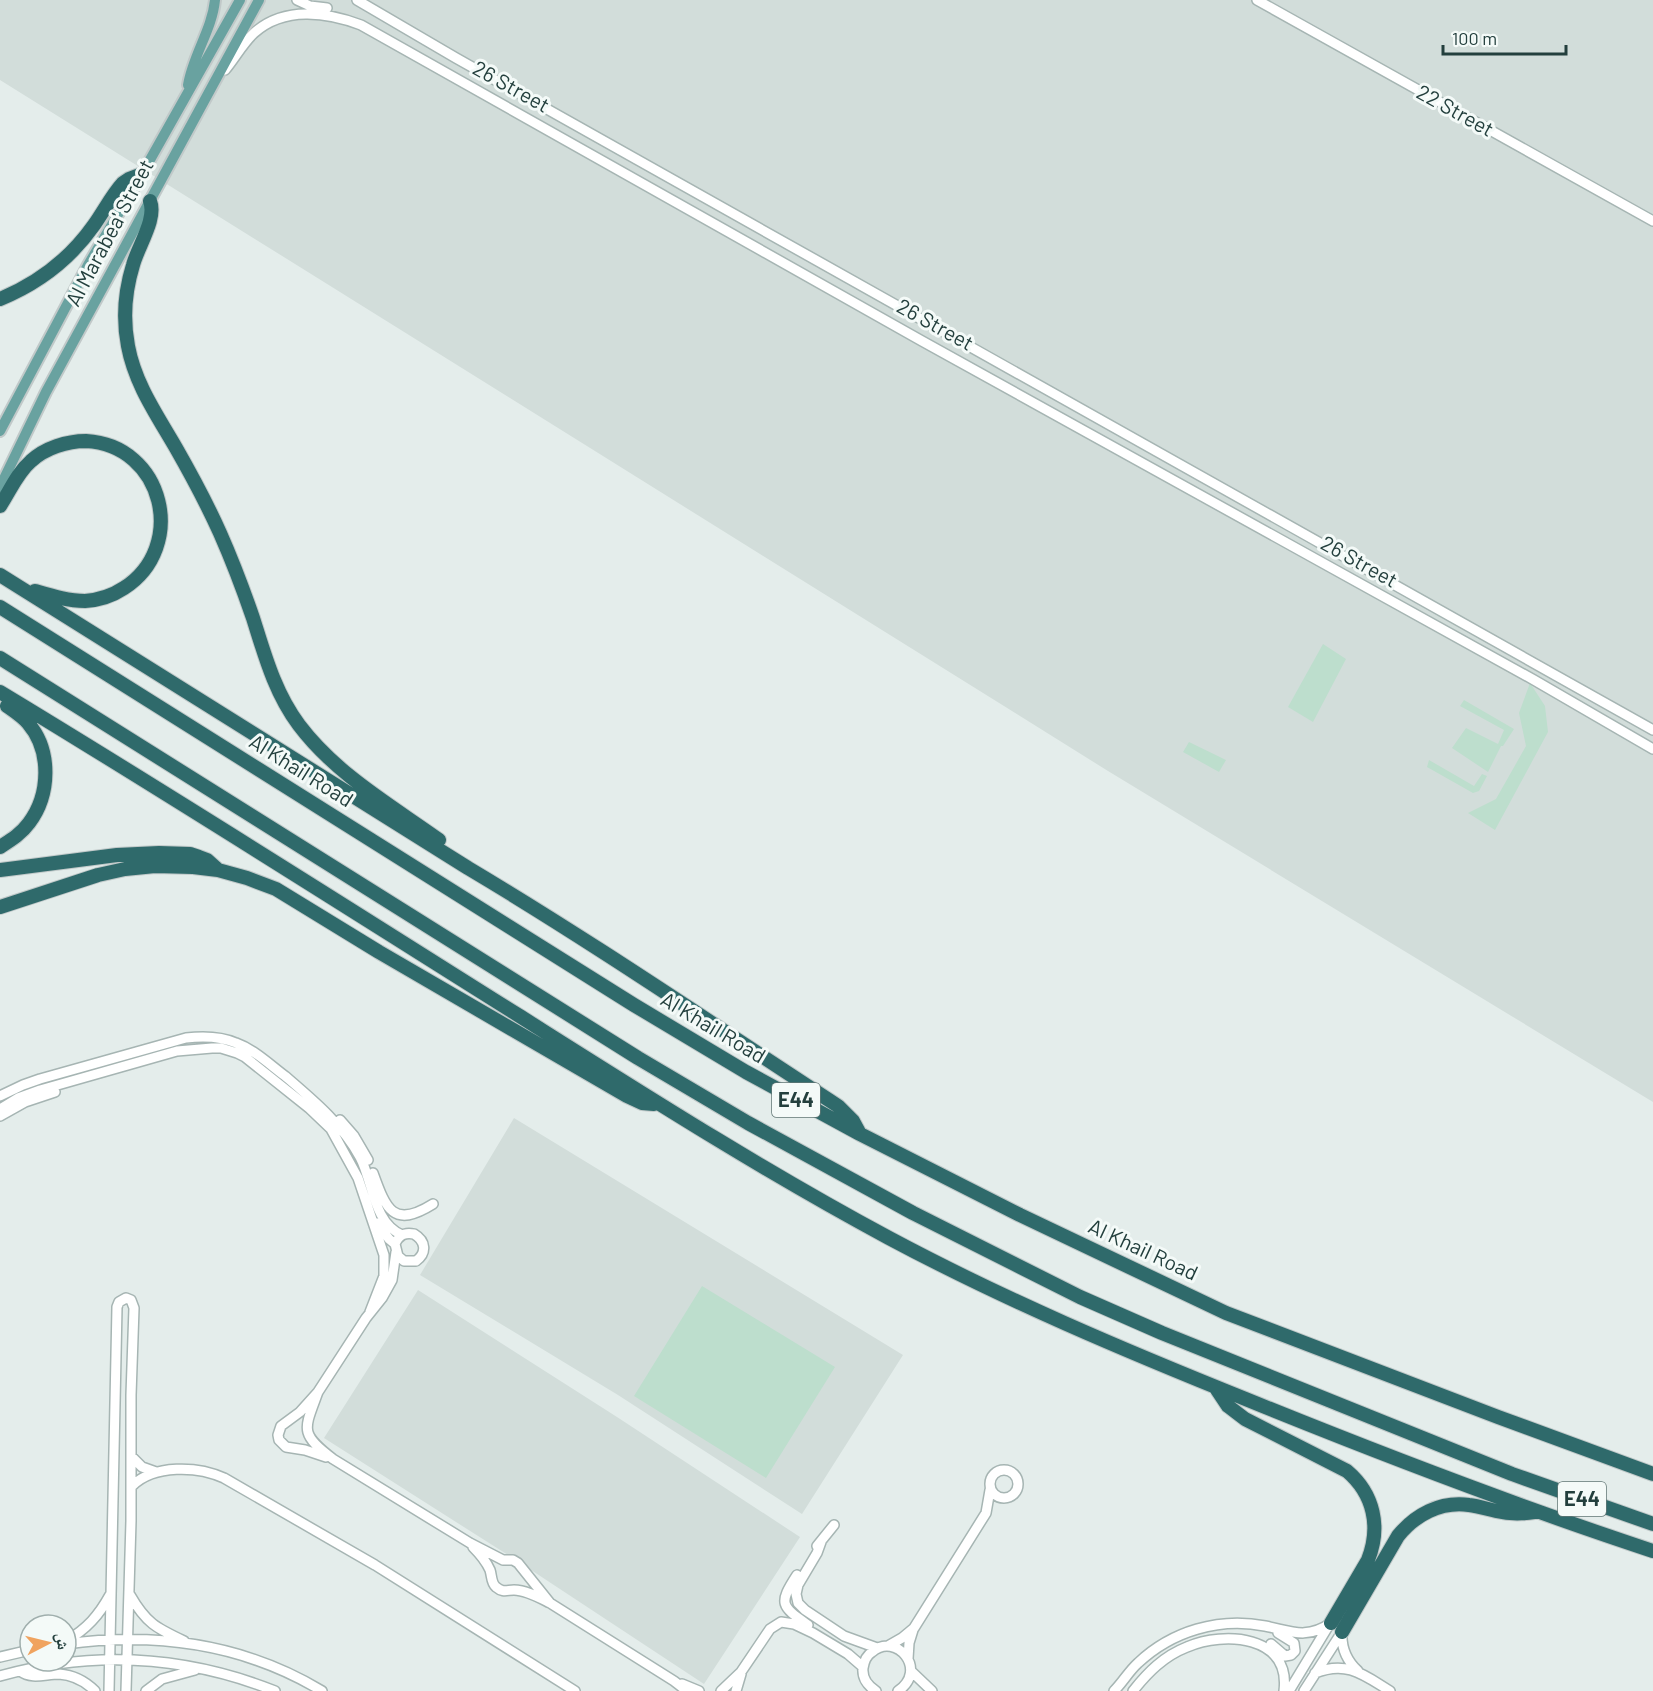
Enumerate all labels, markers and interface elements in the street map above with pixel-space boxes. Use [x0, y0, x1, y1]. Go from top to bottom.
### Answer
scale bar [1443, 18, 1566, 56]
text: 100 m [1452, 27, 1497, 49]
street label: 26 Street [469, 54, 554, 117]
street label: 22 Street [1413, 78, 1499, 141]
street label: Al Marabea' Street [59, 155, 158, 310]
street label: 26 Street [893, 292, 978, 355]
street label: 26 Street [1317, 529, 1402, 592]
street label: Al Khail Road [245, 728, 358, 811]
street label: Al Khail Road [657, 986, 771, 1068]
road number: E44 [772, 1083, 820, 1117]
street label: Al Khail Road [1085, 1212, 1202, 1285]
road number: E44 [1558, 1482, 1606, 1516]
north arrow [18, 1613, 78, 1673]
text: ش [52, 1632, 74, 1651]

